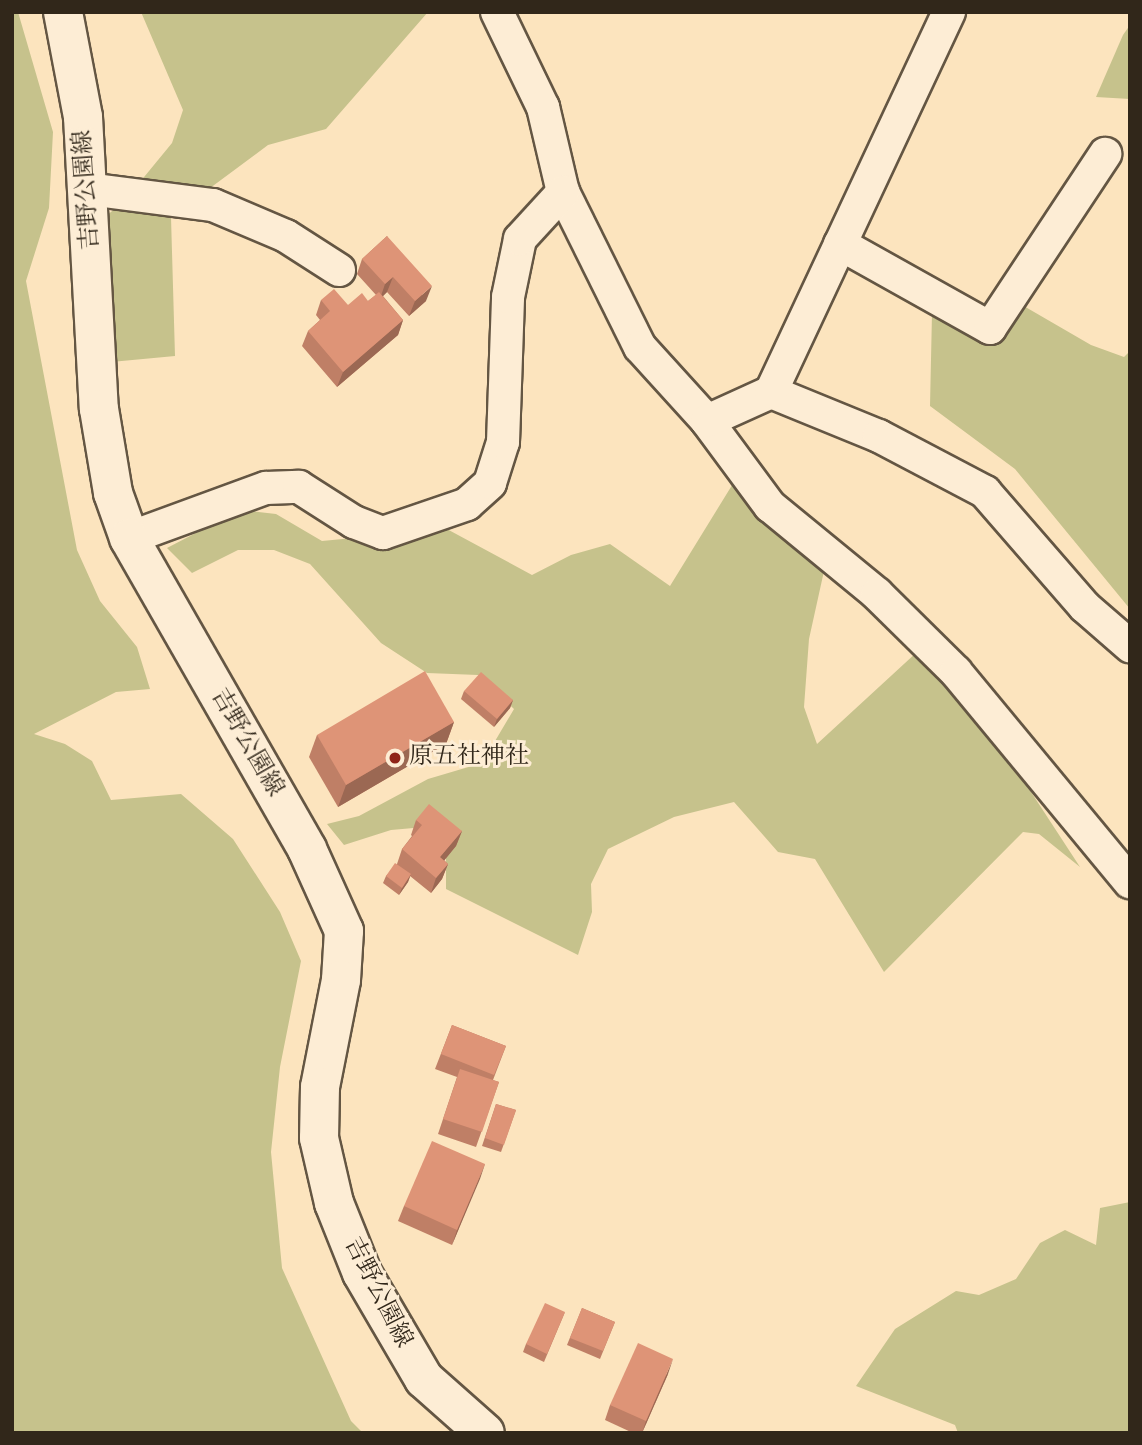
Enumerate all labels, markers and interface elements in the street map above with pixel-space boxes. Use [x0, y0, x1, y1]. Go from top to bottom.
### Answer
street label: 吉野公園線 [69, 129, 107, 251]
street label: 吉野公園線 [204, 684, 288, 802]
place label: 原五社神社 [409, 744, 529, 772]
marker: 原五社神社 [387, 750, 403, 766]
street label: 吉野公園線 [337, 1233, 417, 1353]

